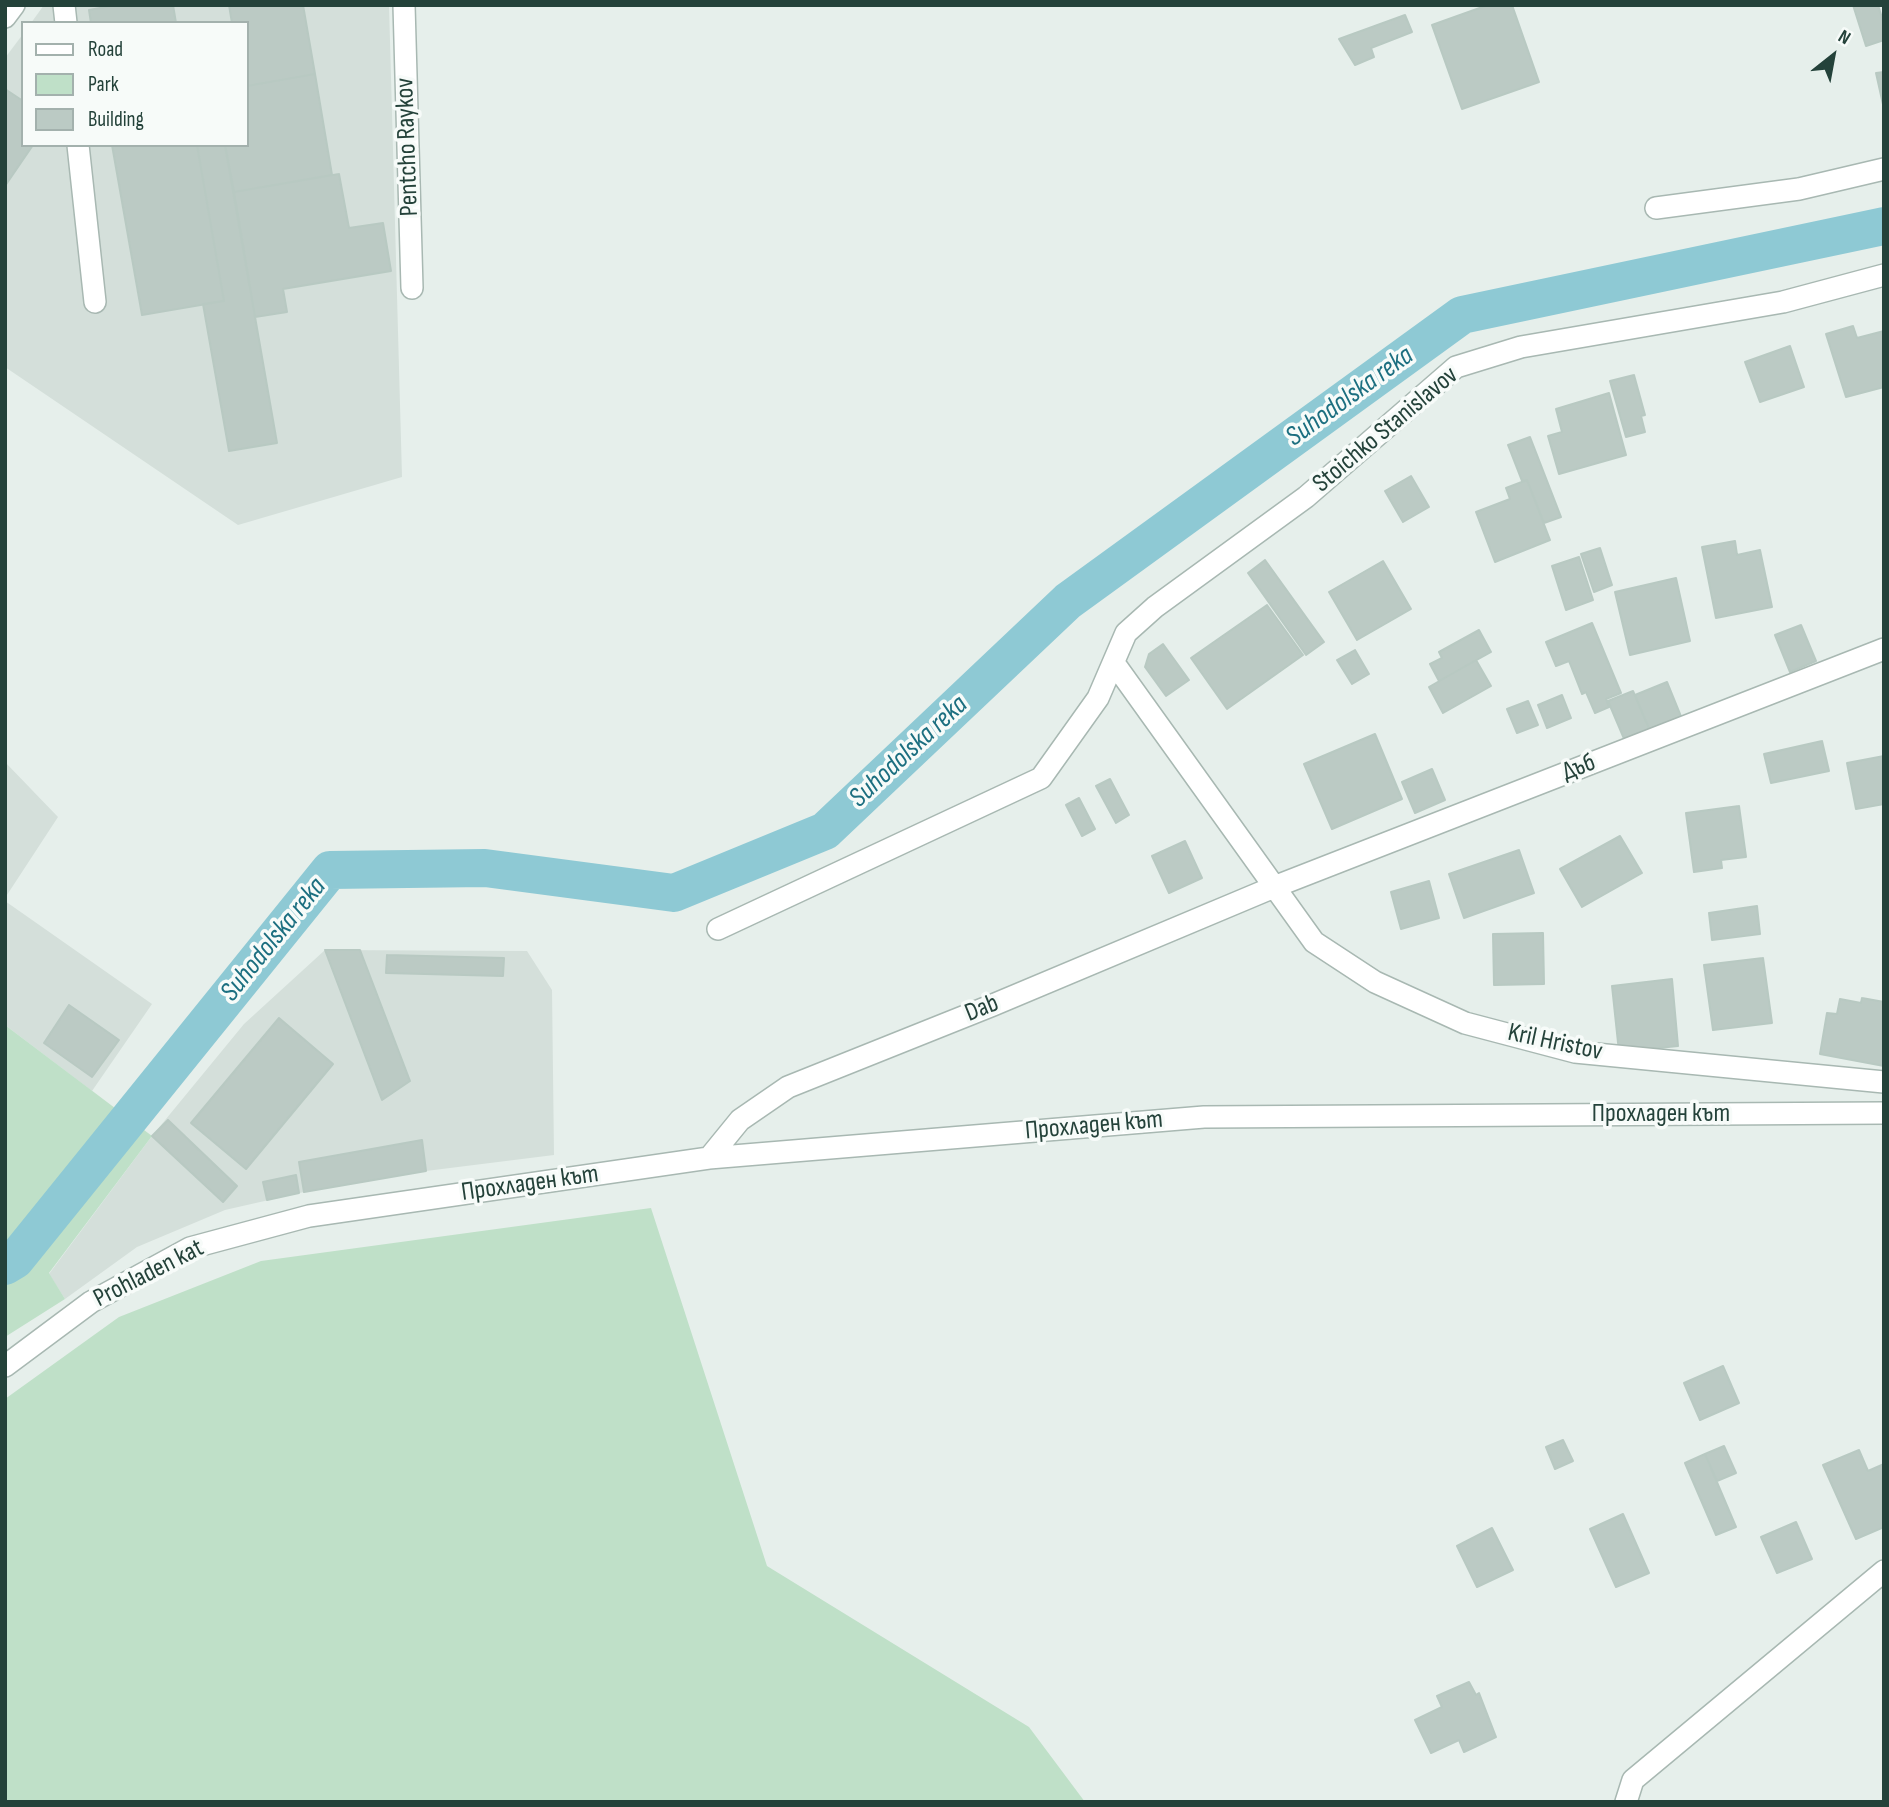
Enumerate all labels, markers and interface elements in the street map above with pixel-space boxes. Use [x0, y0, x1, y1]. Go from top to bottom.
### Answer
legend [21, 21, 248, 147]
north arrow [1798, 21, 1868, 91]
text: N [1834, 25, 1854, 50]
text: Road [88, 37, 123, 62]
text: Park [88, 72, 119, 97]
street label: Pentcho Raykov [390, 77, 426, 217]
text: Building [88, 107, 144, 132]
water label: Suhodolska reka [1280, 339, 1420, 455]
street label: Stoichko Stanislavov [1307, 360, 1465, 500]
water label: Suhodolska reka [843, 689, 975, 815]
street label: Дъб [1558, 747, 1600, 789]
water label: Suhodolska reka [214, 871, 334, 1009]
street label: Dab [961, 988, 1003, 1030]
street label: Kril Hristov [1505, 1018, 1605, 1068]
street label: Прохладен кът [1592, 1098, 1730, 1130]
street label: Прохладен кът [1024, 1104, 1164, 1148]
street label: Прохладен кът [459, 1159, 601, 1209]
street label: Prohladen kat [89, 1233, 209, 1315]

